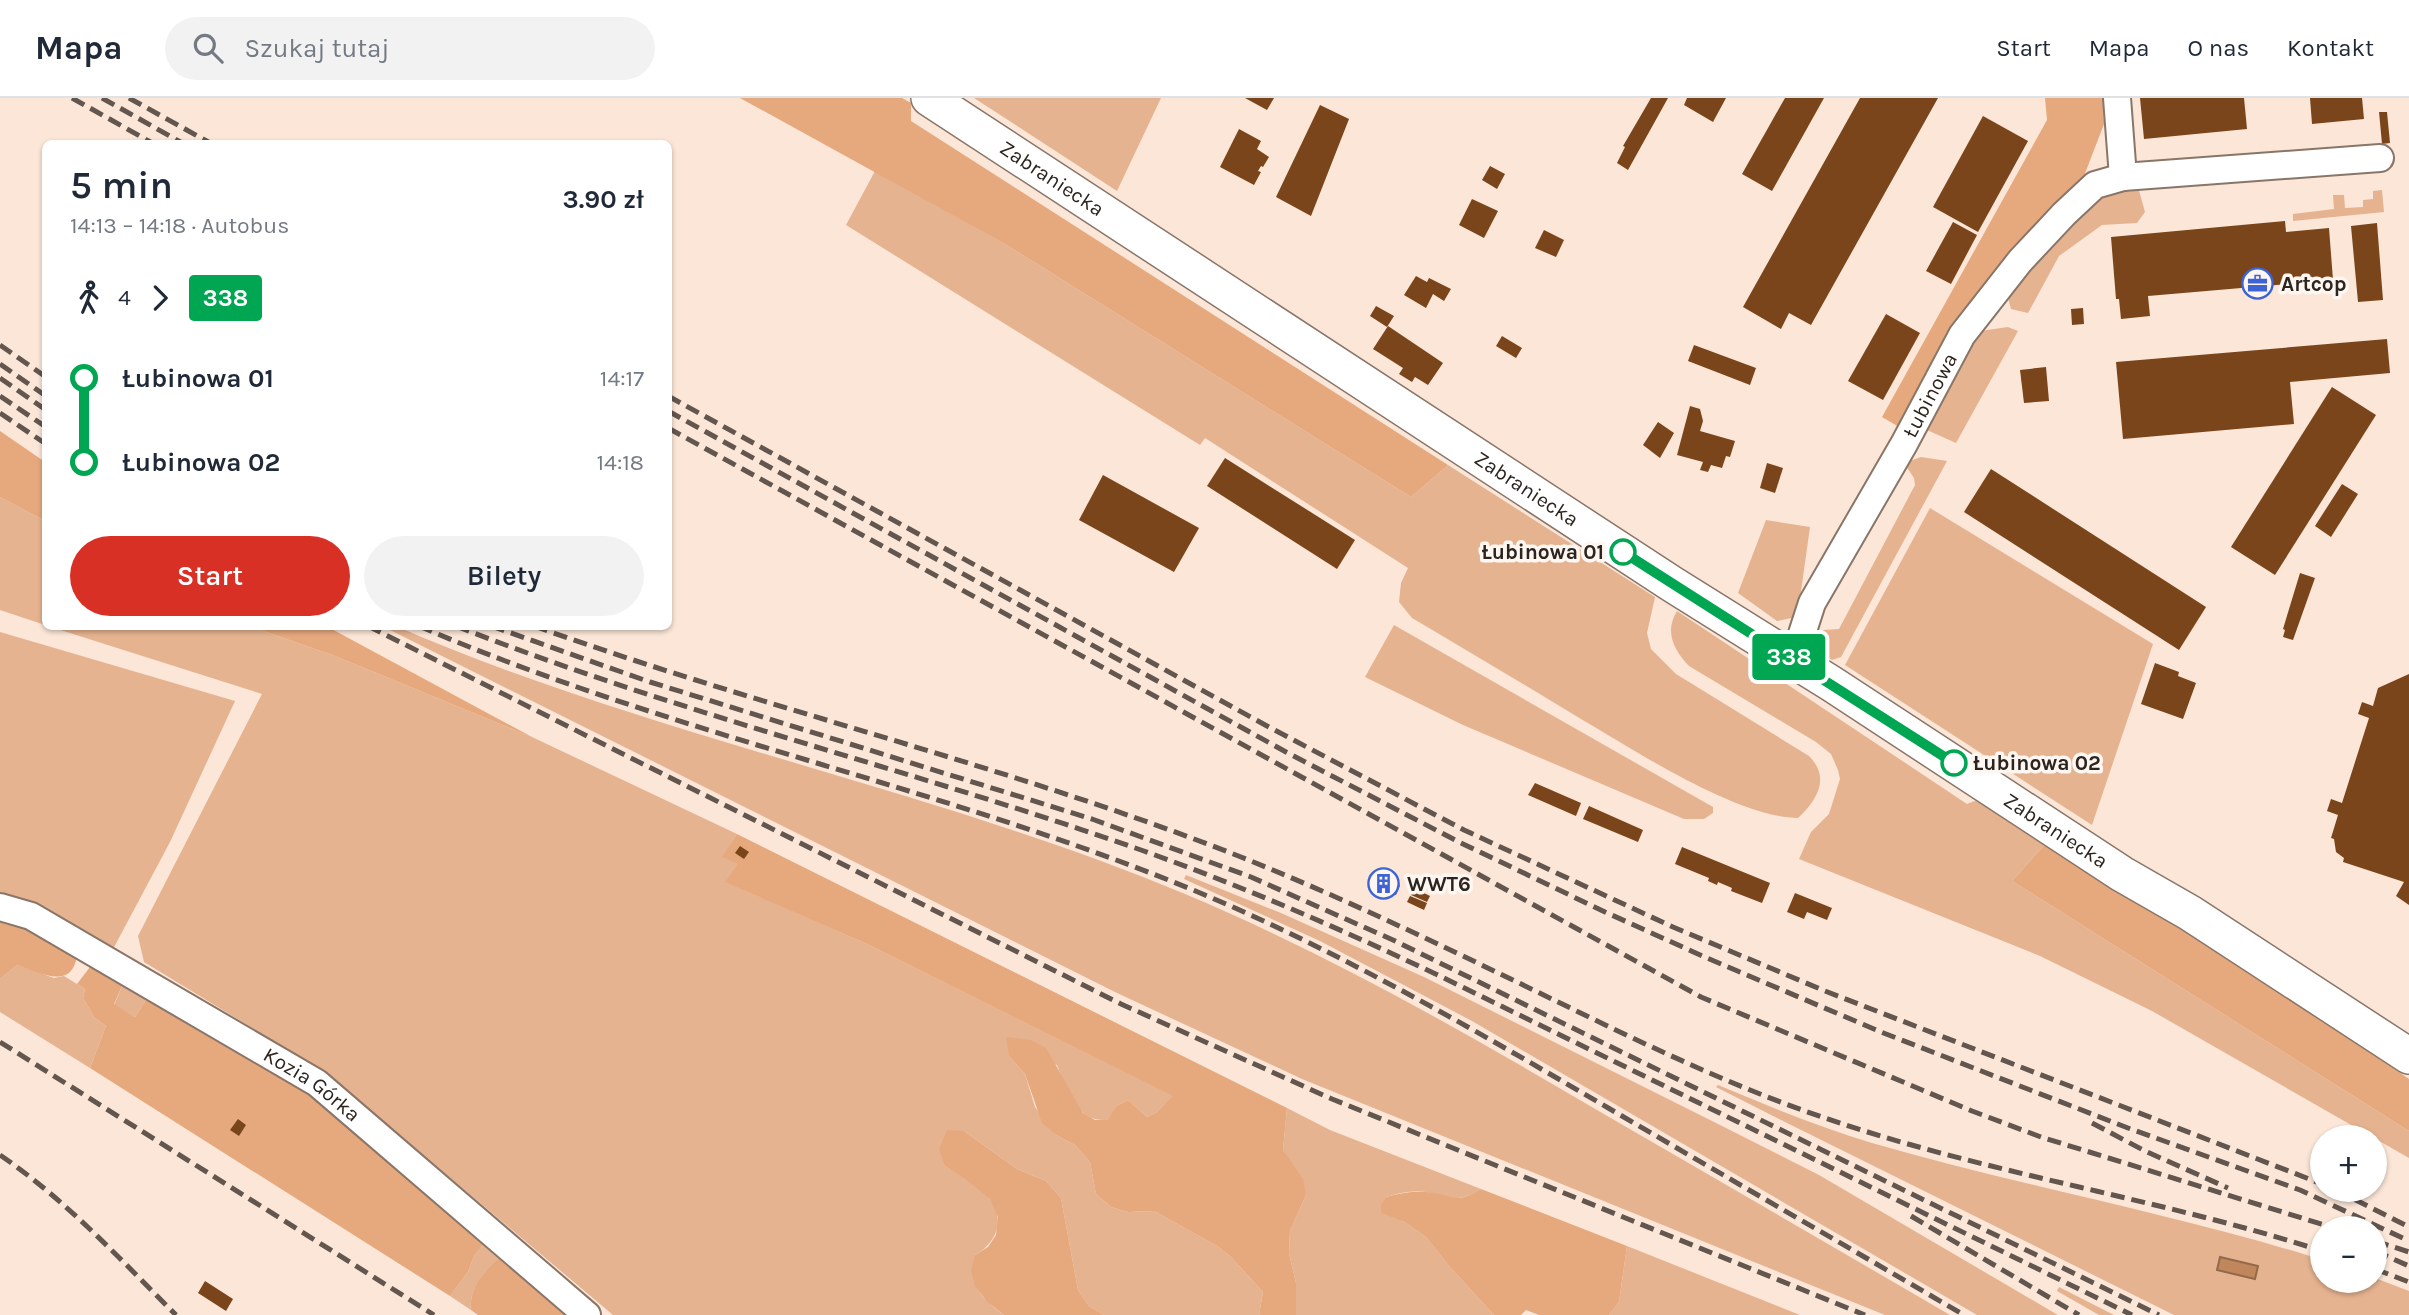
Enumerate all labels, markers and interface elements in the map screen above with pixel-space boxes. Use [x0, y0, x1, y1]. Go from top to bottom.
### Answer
search box [165, 17, 655, 80]
text: Mapa [35, 29, 123, 67]
icon: search [189, 29, 227, 67]
text: Szukaj tutaj [245, 33, 389, 64]
text: Start [1996, 34, 2051, 62]
text: Mapa [2089, 34, 2150, 62]
text: O nas [2188, 34, 2249, 62]
text: Kontakt [2287, 34, 2374, 62]
street label: Zabraniecka [995, 136, 1109, 221]
text: 5 min [70, 163, 173, 208]
text: 3.90 zł [563, 184, 644, 215]
text: 14:13 – 14:18 · Autobus [70, 212, 289, 239]
office icon: Artcop [2241, 267, 2275, 301]
place label: Artcop [2281, 272, 2346, 296]
icon: walk [70, 279, 108, 317]
icon: forward [141, 279, 179, 317]
text: 4 [118, 284, 131, 311]
text: 338 [203, 284, 248, 312]
street label: Łubinowa [1898, 349, 1962, 442]
text: Łubinowa 01 [122, 363, 274, 394]
text: 14:17 [600, 365, 644, 392]
street label: Zabraniecka [1470, 446, 1583, 532]
text: Łubinowa 02 [122, 447, 280, 478]
text: 14:18 [597, 449, 644, 476]
button: Start [70, 536, 350, 616]
button: Bilety [364, 536, 644, 616]
marker: Łubinowa 01 [1610, 539, 1636, 565]
place label: Łubinowa 01 [1481, 540, 1604, 564]
line badge: 338 [1749, 634, 1829, 680]
text: 338 [1766, 643, 1812, 671]
marker: Łubinowa 02 [1941, 750, 1967, 776]
place label: Łubinowa 02 [1973, 751, 2101, 775]
street label: Zabraniecka [1999, 788, 2112, 873]
building icon: WWT6 [1367, 867, 1401, 901]
place label: WWT6 [1407, 872, 1471, 896]
street label: Kozia Górka [259, 1042, 365, 1127]
map controls [2310, 1125, 2387, 1293]
button: + [2310, 1125, 2387, 1202]
button: − [2310, 1216, 2387, 1293]

